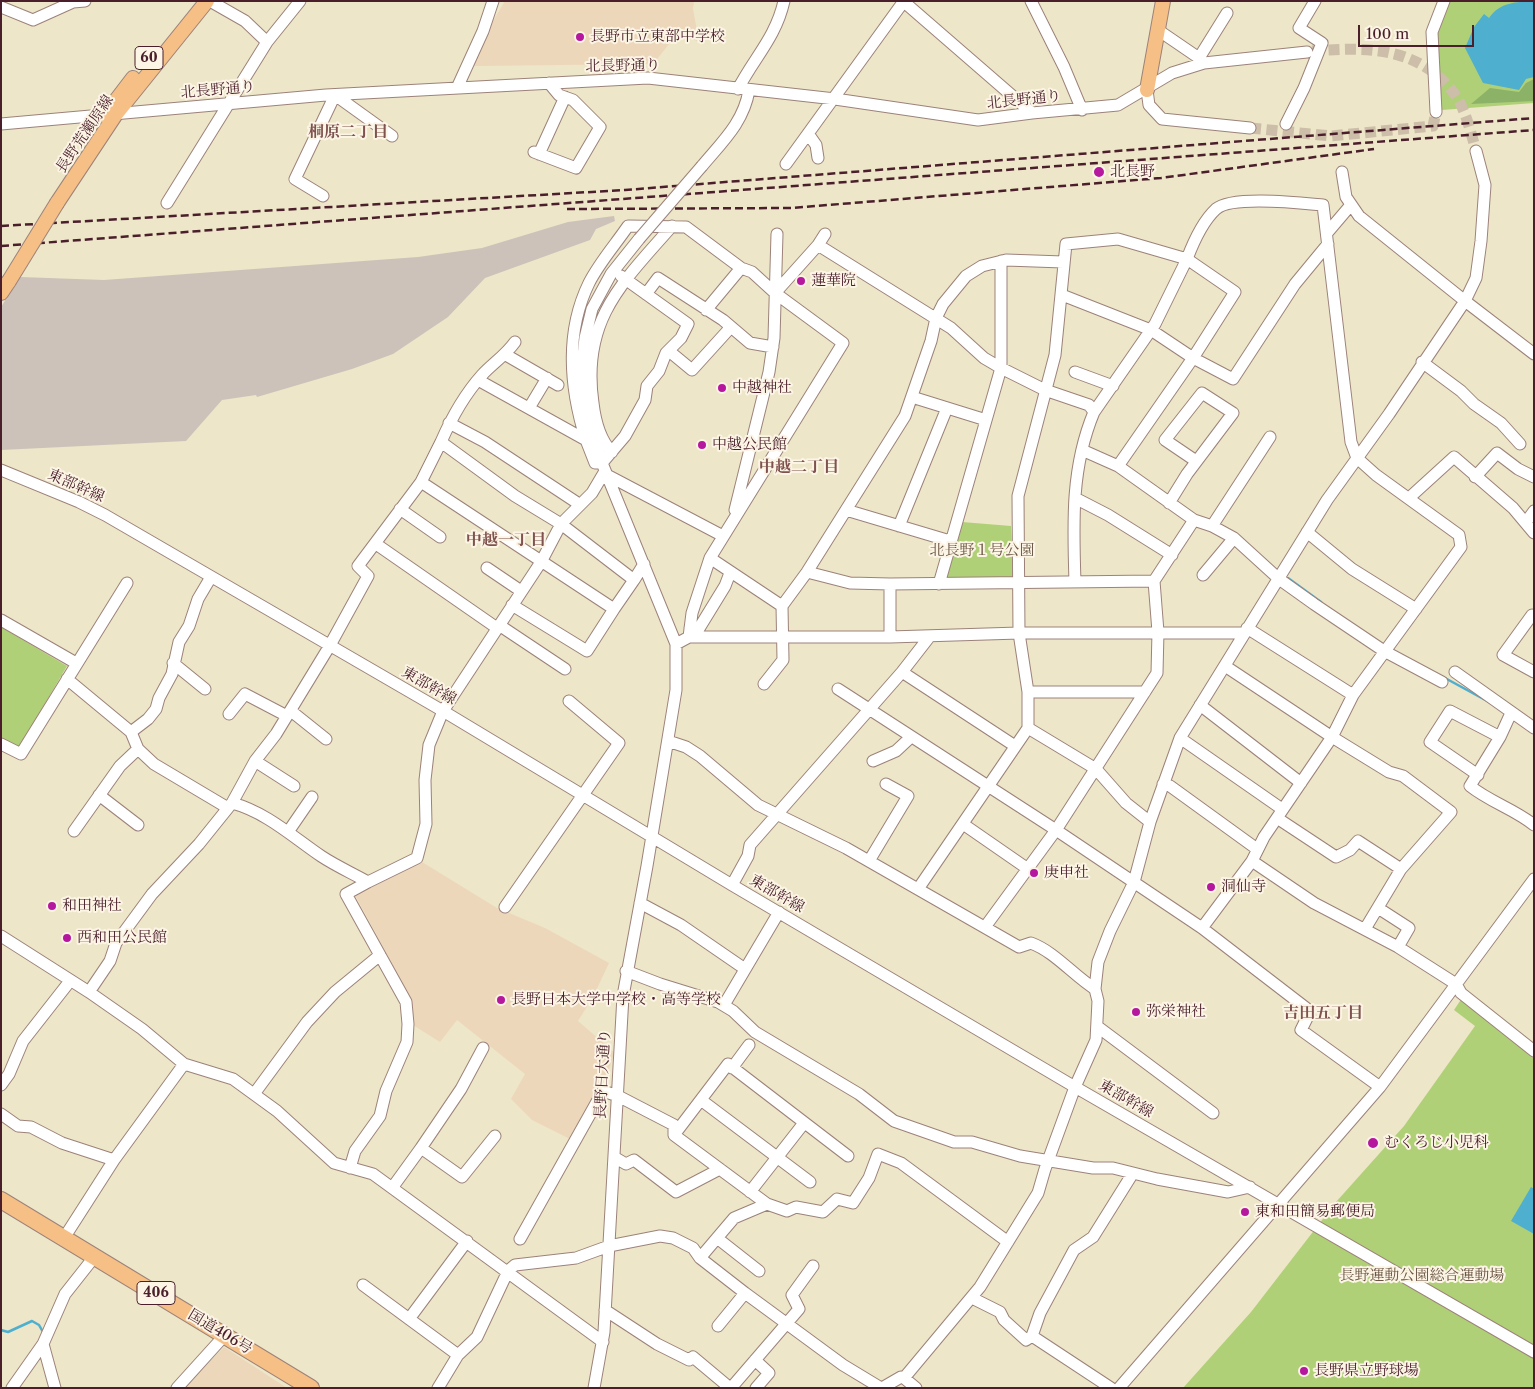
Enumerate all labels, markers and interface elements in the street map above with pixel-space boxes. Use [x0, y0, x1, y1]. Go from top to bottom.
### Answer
scale bar [1360, 15, 1476, 47]
text: 100 m [1366, 24, 1409, 43]
place label: 長野市立東部中学校 [590, 28, 725, 46]
marker: 長野市立東部中学校 [574, 31, 586, 43]
road number: 60 [135, 46, 163, 70]
street label: 北長野通り [585, 56, 661, 76]
street label: 北長野通り [180, 78, 256, 102]
street label: 北長野通り [986, 87, 1062, 113]
street label: 長野荒瀬原線 [52, 92, 118, 176]
district label: 桐原二丁目 [308, 122, 388, 142]
place label: 北長野 [1110, 163, 1155, 181]
marker: 北長野 [1092, 165, 1106, 179]
place label: 蓮華院 [811, 272, 856, 290]
marker: 蓮華院 [795, 275, 807, 287]
place label: 中越神社 [732, 379, 792, 397]
marker: 中越神社 [716, 382, 728, 394]
place label: 中越公民館 [712, 436, 787, 454]
marker: 中越公民館 [696, 439, 708, 451]
district label: 中越二丁目 [759, 457, 839, 477]
street label: 東部幹線 [45, 466, 107, 506]
district label: 中越一丁目 [466, 530, 546, 550]
park label: 北長野１号公園 [930, 542, 1034, 560]
street label: 東部幹線 [399, 663, 459, 709]
place label: 庚申社 [1044, 864, 1089, 882]
marker: 庚申社 [1028, 867, 1040, 879]
street label: 東部幹線 [747, 871, 807, 917]
place label: 洞仙寺 [1221, 878, 1266, 896]
marker: 洞仙寺 [1205, 881, 1217, 893]
place label: 和田神社 [62, 897, 122, 915]
marker: 和田神社 [46, 900, 58, 912]
place label: 西和田公民館 [77, 929, 167, 947]
marker: 西和田公民館 [61, 932, 73, 944]
place label: 長野日本大学中学校・高等学校 [511, 991, 721, 1009]
marker: 長野日本大学中学校・高等学校 [495, 994, 507, 1006]
place label: 弥栄神社 [1146, 1003, 1206, 1021]
district label: 吉田五丁目 [1283, 1003, 1363, 1023]
marker: 弥栄神社 [1130, 1006, 1142, 1018]
street label: 長野日大通り [592, 1029, 614, 1119]
street label: 東部幹線 [1096, 1076, 1156, 1122]
place label: むくろじ小児科 [1384, 1134, 1489, 1152]
marker: むくろじ小児科 [1366, 1136, 1380, 1150]
place label: 東和田簡易郵便局 [1255, 1203, 1375, 1221]
marker: 東和田簡易郵便局 [1239, 1206, 1251, 1218]
park label: 長野運動公園総合運動場 [1340, 1267, 1504, 1285]
road number: 406 [137, 1282, 175, 1305]
street label: 国道406号 [185, 1306, 255, 1358]
place label: 長野県立野球場 [1314, 1362, 1419, 1380]
marker: 長野県立野球場 [1298, 1365, 1310, 1377]

